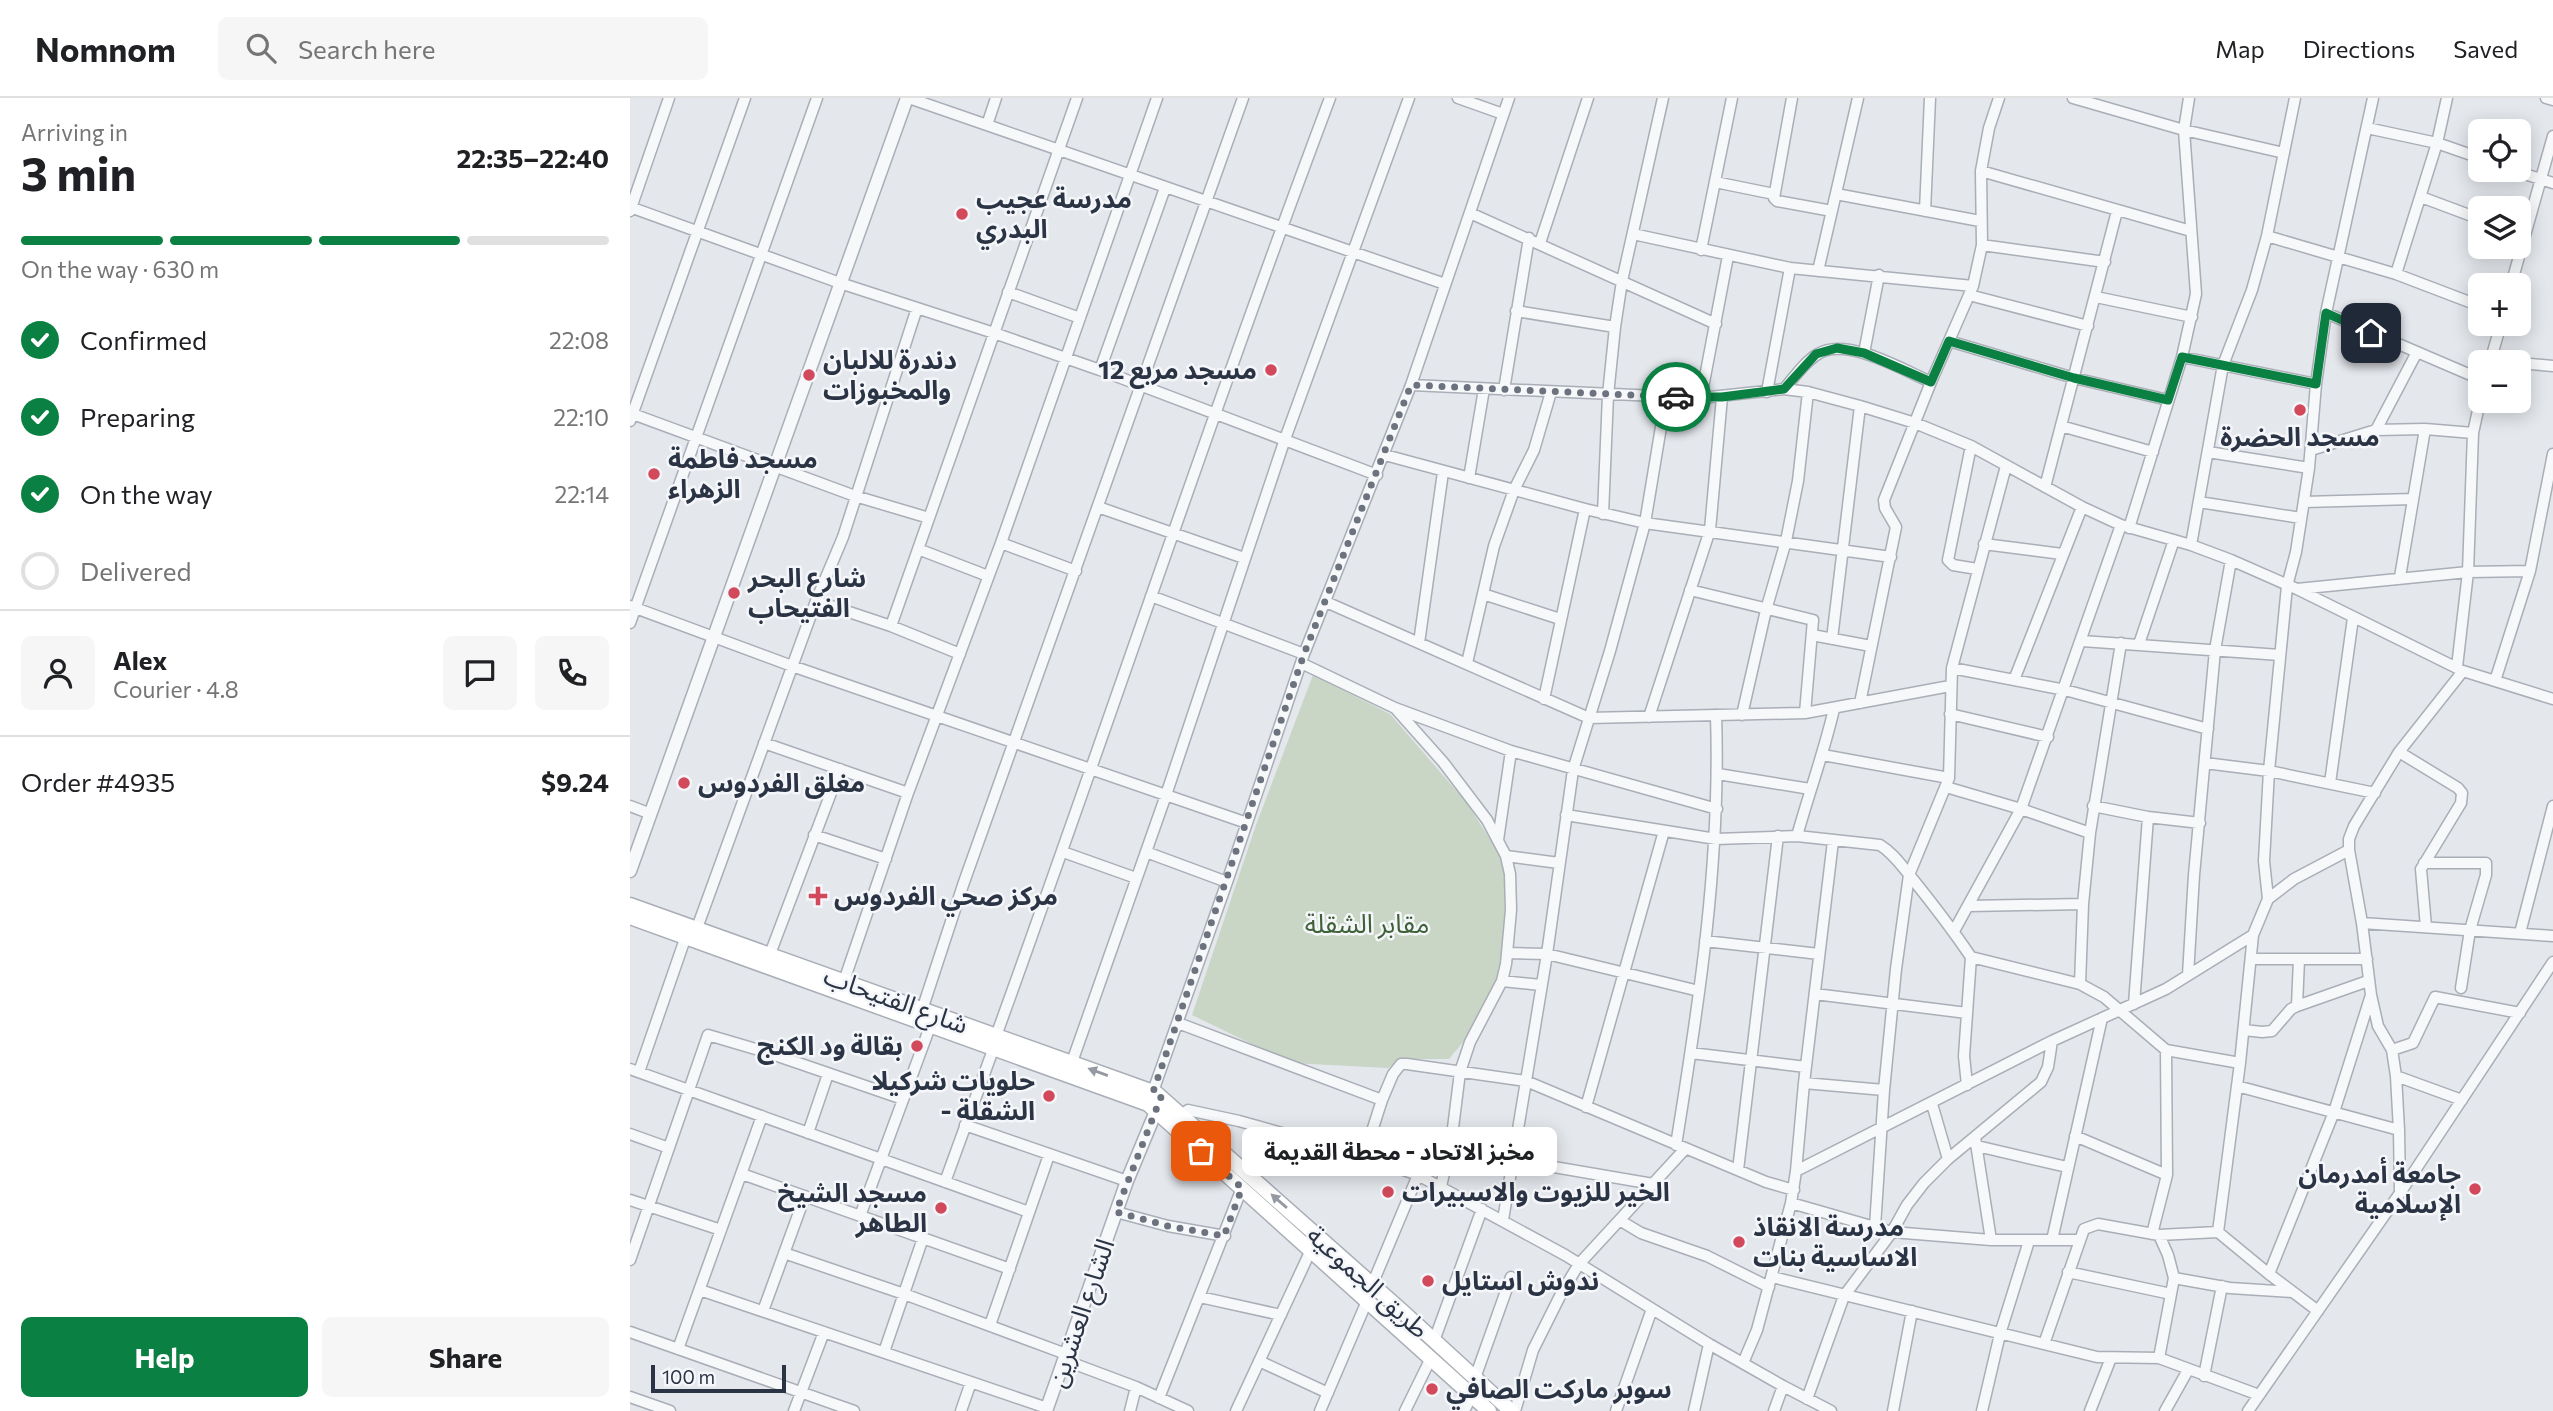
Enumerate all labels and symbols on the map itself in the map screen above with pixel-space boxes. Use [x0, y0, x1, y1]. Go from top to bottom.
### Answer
place label: مدرسة عجيب البدري [976, 182, 1132, 250]
marker: مدرسة عجيب البدري [954, 206, 970, 222]
pin [2341, 303, 2401, 363]
place label: دندرة للالبان والمخبوزات [823, 343, 957, 405]
place label: مسجد مربع 12 [1098, 353, 1257, 389]
marker: مسجد مربع 12 [1263, 362, 1279, 378]
courier [1641, 362, 1711, 432]
marker: دندرة للالبان والمخبوزات [801, 367, 817, 383]
marker: مسجد الحضرة [2292, 402, 2308, 418]
place label: مسجد الحضرة [2220, 420, 2380, 452]
place label: مسجد فاطمة الزهراء [668, 442, 818, 504]
marker: مسجد فاطمة الزهراء [646, 466, 662, 482]
place label: شارع البحر الفتيحاب [747, 561, 866, 624]
marker: شارع البحر الفتيحاب [726, 585, 742, 601]
place label: مغلق الفردوس [698, 766, 865, 799]
marker: مغلق الفردوس [676, 775, 692, 791]
place label: مركز صحي الفردوس [834, 879, 1058, 917]
marker: مركز صحي الفردوس [808, 886, 828, 906]
park label: مقابر الشقلة [1305, 907, 1429, 939]
street label: شارع الفتيحاب [819, 958, 973, 1044]
place label: بقالة ود الكنج [757, 1029, 903, 1065]
marker: بقالة ود الكنج [909, 1038, 925, 1054]
place label: حلويات شركيلا - الشقلة [871, 1064, 1035, 1125]
one-way arrow [1088, 1066, 1109, 1077]
marker: حلويات شركيلا - الشقلة [1041, 1088, 1057, 1104]
pin [1171, 1121, 1231, 1181]
callout: مخبز الاتحاد - محطة القديمة [1243, 1126, 1558, 1176]
place label: جامعة أمدرمان الإسلامية [2298, 1157, 2461, 1221]
place label: الخير للزيوت والاسبيرات [1402, 1175, 1670, 1207]
place label: مسجد الشيخ الطاهر [777, 1176, 927, 1238]
marker: جامعة أمدرمان الإسلامية [2467, 1181, 2483, 1197]
marker: الخير للزيوت والاسبيرات [1380, 1184, 1396, 1200]
one-way arrow [1270, 1194, 1287, 1209]
marker: مسجد الشيخ الطاهر [933, 1200, 949, 1216]
place label: مدرسة الانقاذ الاساسية بنات [1753, 1210, 1917, 1272]
street label: طريق الجموعية [1300, 1218, 1436, 1345]
street label: الشارع العشرين [1040, 1234, 1124, 1393]
marker: مدرسة الانقاذ الاساسية بنات [1731, 1234, 1747, 1250]
place label: ندوش استايل [1442, 1264, 1599, 1296]
marker: ندوش استايل [1420, 1273, 1436, 1289]
scale bar [651, 1362, 786, 1394]
place label: سوبر ماركت الصافي [1446, 1372, 1672, 1410]
marker: سوبر ماركت الصافي [1424, 1381, 1440, 1397]

